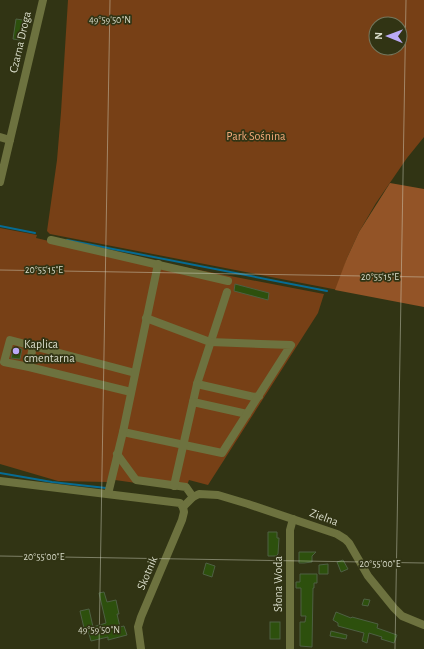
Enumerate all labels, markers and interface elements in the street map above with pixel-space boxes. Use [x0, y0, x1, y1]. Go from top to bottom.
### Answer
street label: Czarna Droga [7, 10, 33, 74]
text: 49°59'50"N [89, 15, 131, 25]
north arrow [368, 16, 408, 56]
text: N [373, 32, 384, 40]
park label: Park Sośnina [226, 130, 286, 142]
text: 20°55'15"E [25, 265, 63, 275]
text: 20°55'15"E [361, 272, 399, 282]
place label: Kaplica cmentarna [24, 338, 75, 364]
marker: Kaplica cmentarna [11, 346, 21, 356]
street label: Zielna [308, 506, 340, 528]
text: 20°55'00"E [24, 552, 65, 562]
street label: Skotnik [135, 554, 160, 592]
street label: Słona Woda [272, 555, 284, 612]
text: 20°55'00"E [360, 559, 401, 569]
text: 49°59'50"N [78, 625, 120, 635]

